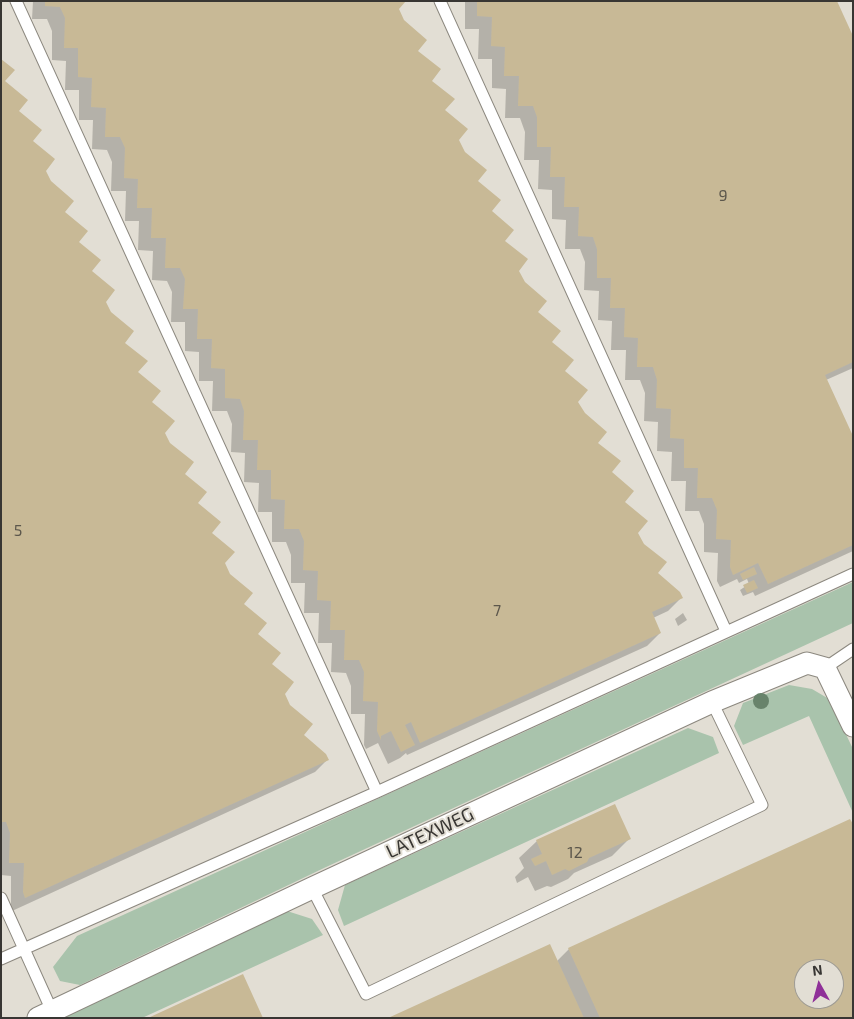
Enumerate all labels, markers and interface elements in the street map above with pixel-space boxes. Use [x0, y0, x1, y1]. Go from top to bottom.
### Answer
house number: 9 [718, 186, 728, 206]
house number: 5 [14, 521, 22, 541]
house number: 7 [493, 601, 501, 621]
street label: LATEXWEG [382, 803, 478, 863]
house number: 12 [567, 843, 583, 863]
north arrow [794, 959, 844, 1009]
text: N [811, 961, 823, 979]

